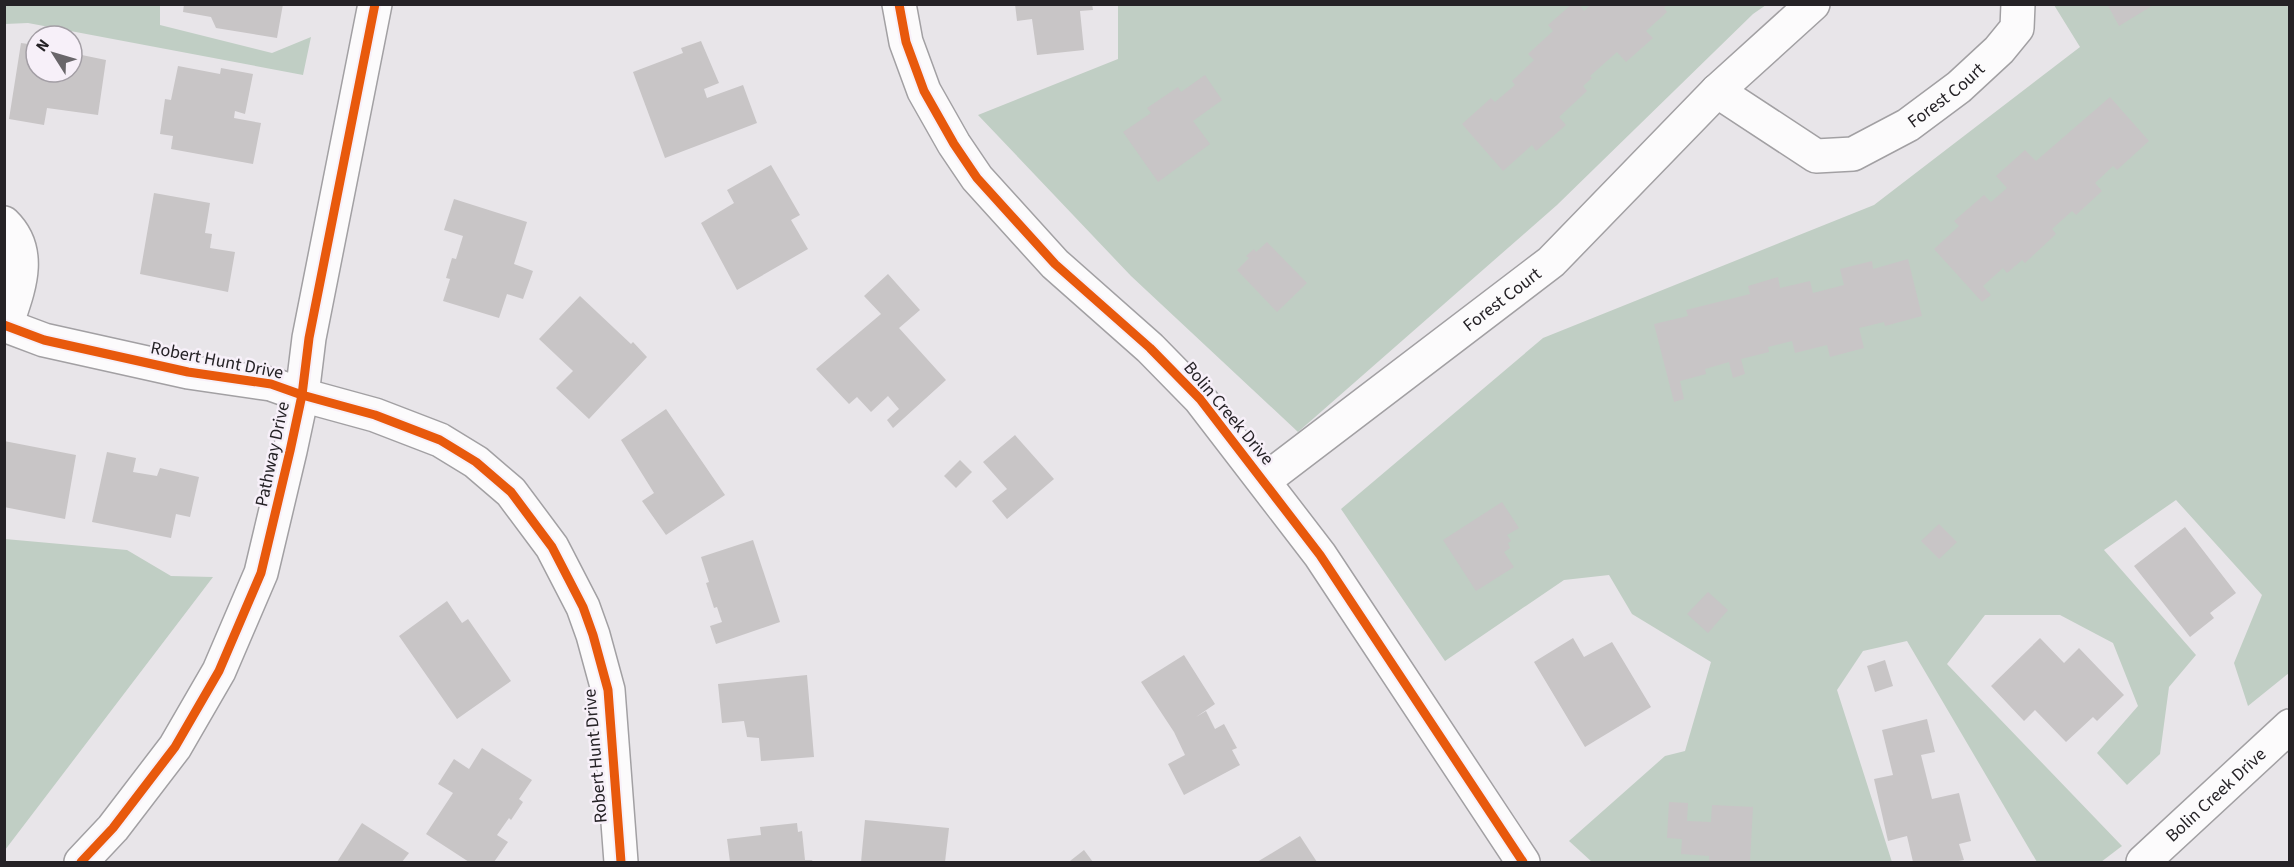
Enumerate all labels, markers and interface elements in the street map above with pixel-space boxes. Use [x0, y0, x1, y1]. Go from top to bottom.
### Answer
north arrow [24, 24, 84, 84]
text: N [31, 35, 55, 56]
street label: Forest Court [1902, 57, 1991, 134]
street label: Forest Court [1458, 262, 1547, 338]
street label: Robert Hunt Drive [148, 335, 285, 386]
street label: Bolin Creek Drive [1178, 356, 1280, 471]
street label: Pathway Drive [249, 399, 296, 509]
street label: Robert Hunt Drive [577, 688, 614, 824]
street label: Bolin Creek Drive [2160, 742, 2272, 848]

